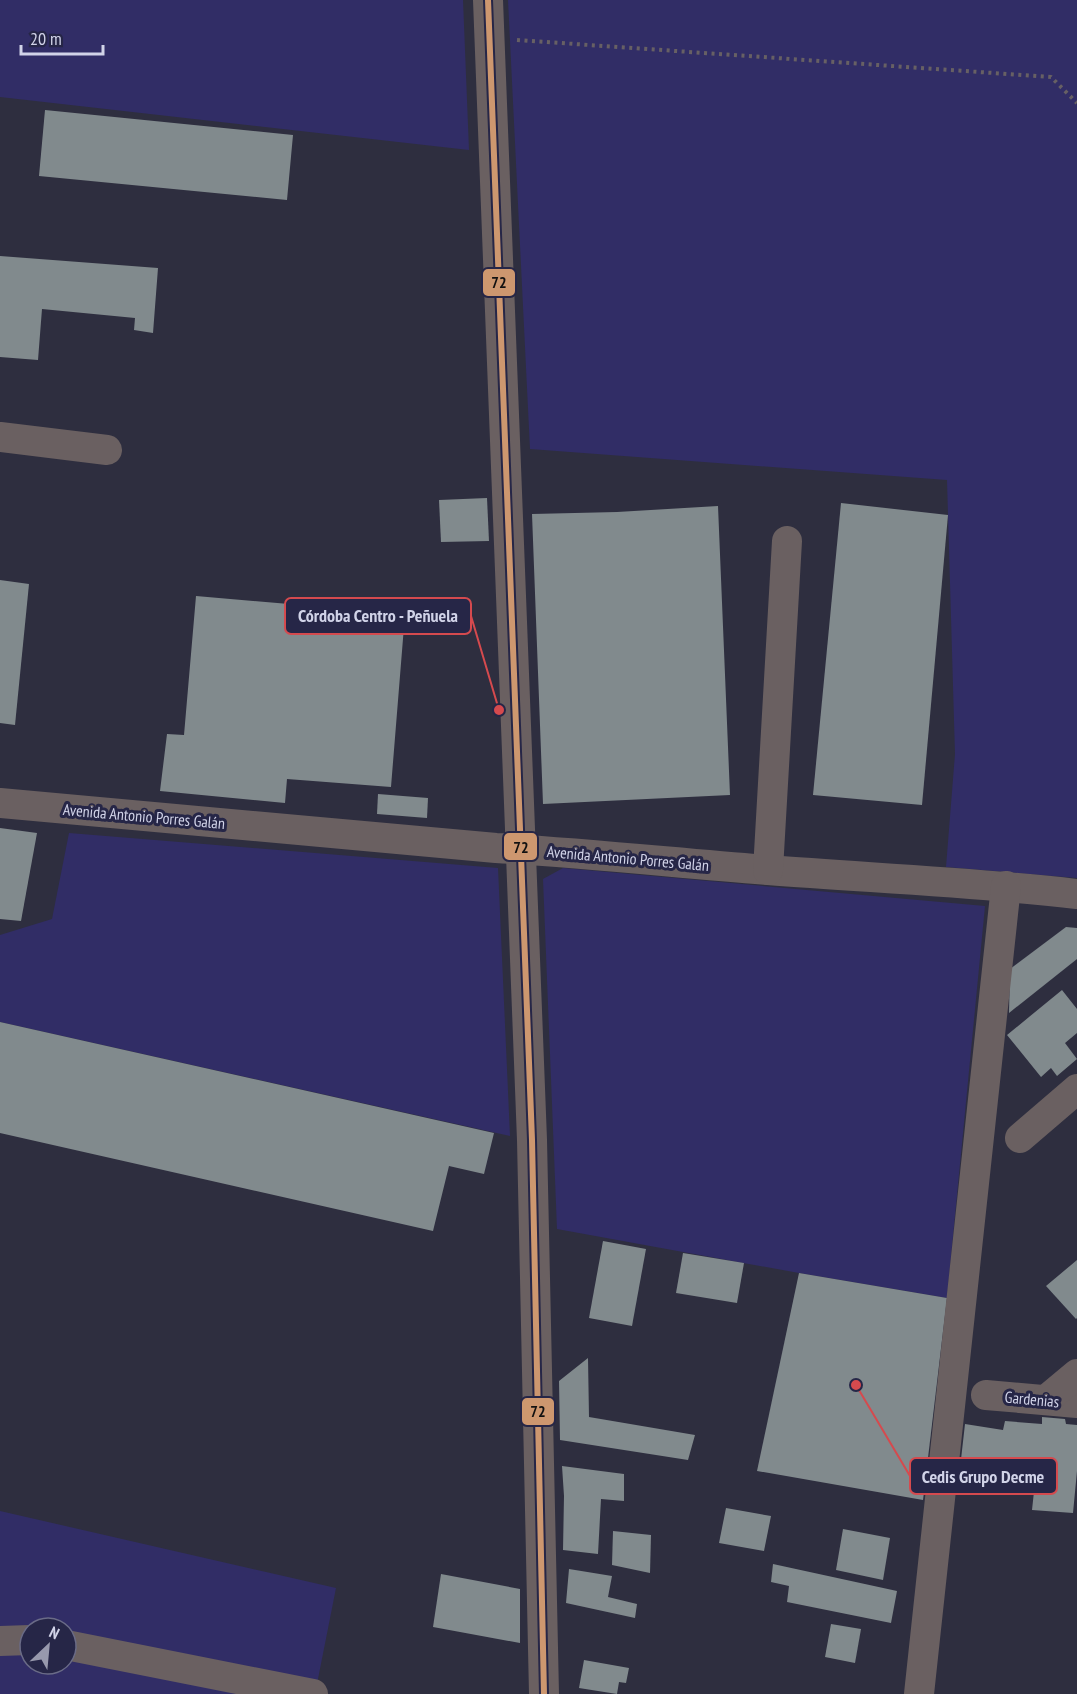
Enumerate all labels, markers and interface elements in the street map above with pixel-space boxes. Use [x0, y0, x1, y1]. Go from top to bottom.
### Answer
scale bar [21, 18, 104, 56]
text: 20 m [30, 27, 62, 50]
line badge: 72 [482, 268, 516, 297]
text: 72 [491, 272, 507, 292]
callout: Córdoba Centro - Peñuela [285, 598, 471, 634]
text: Córdoba Centro - Peñuela [298, 604, 458, 627]
street label: Avenida Antonio Porres Galán [62, 799, 226, 833]
line badge: 72 [503, 832, 538, 861]
text: 72 [513, 837, 529, 857]
street label: Avenida Antonio Porres Galán [546, 841, 710, 875]
street label: Gardenias [1004, 1387, 1060, 1411]
line badge: 72 [521, 1397, 555, 1426]
text: 72 [530, 1401, 546, 1421]
callout: Cedis Grupo Decme [910, 1458, 1057, 1494]
text: Cedis Grupo Decme [922, 1465, 1045, 1488]
north arrow [18, 1616, 78, 1676]
text: N [46, 1622, 63, 1643]

